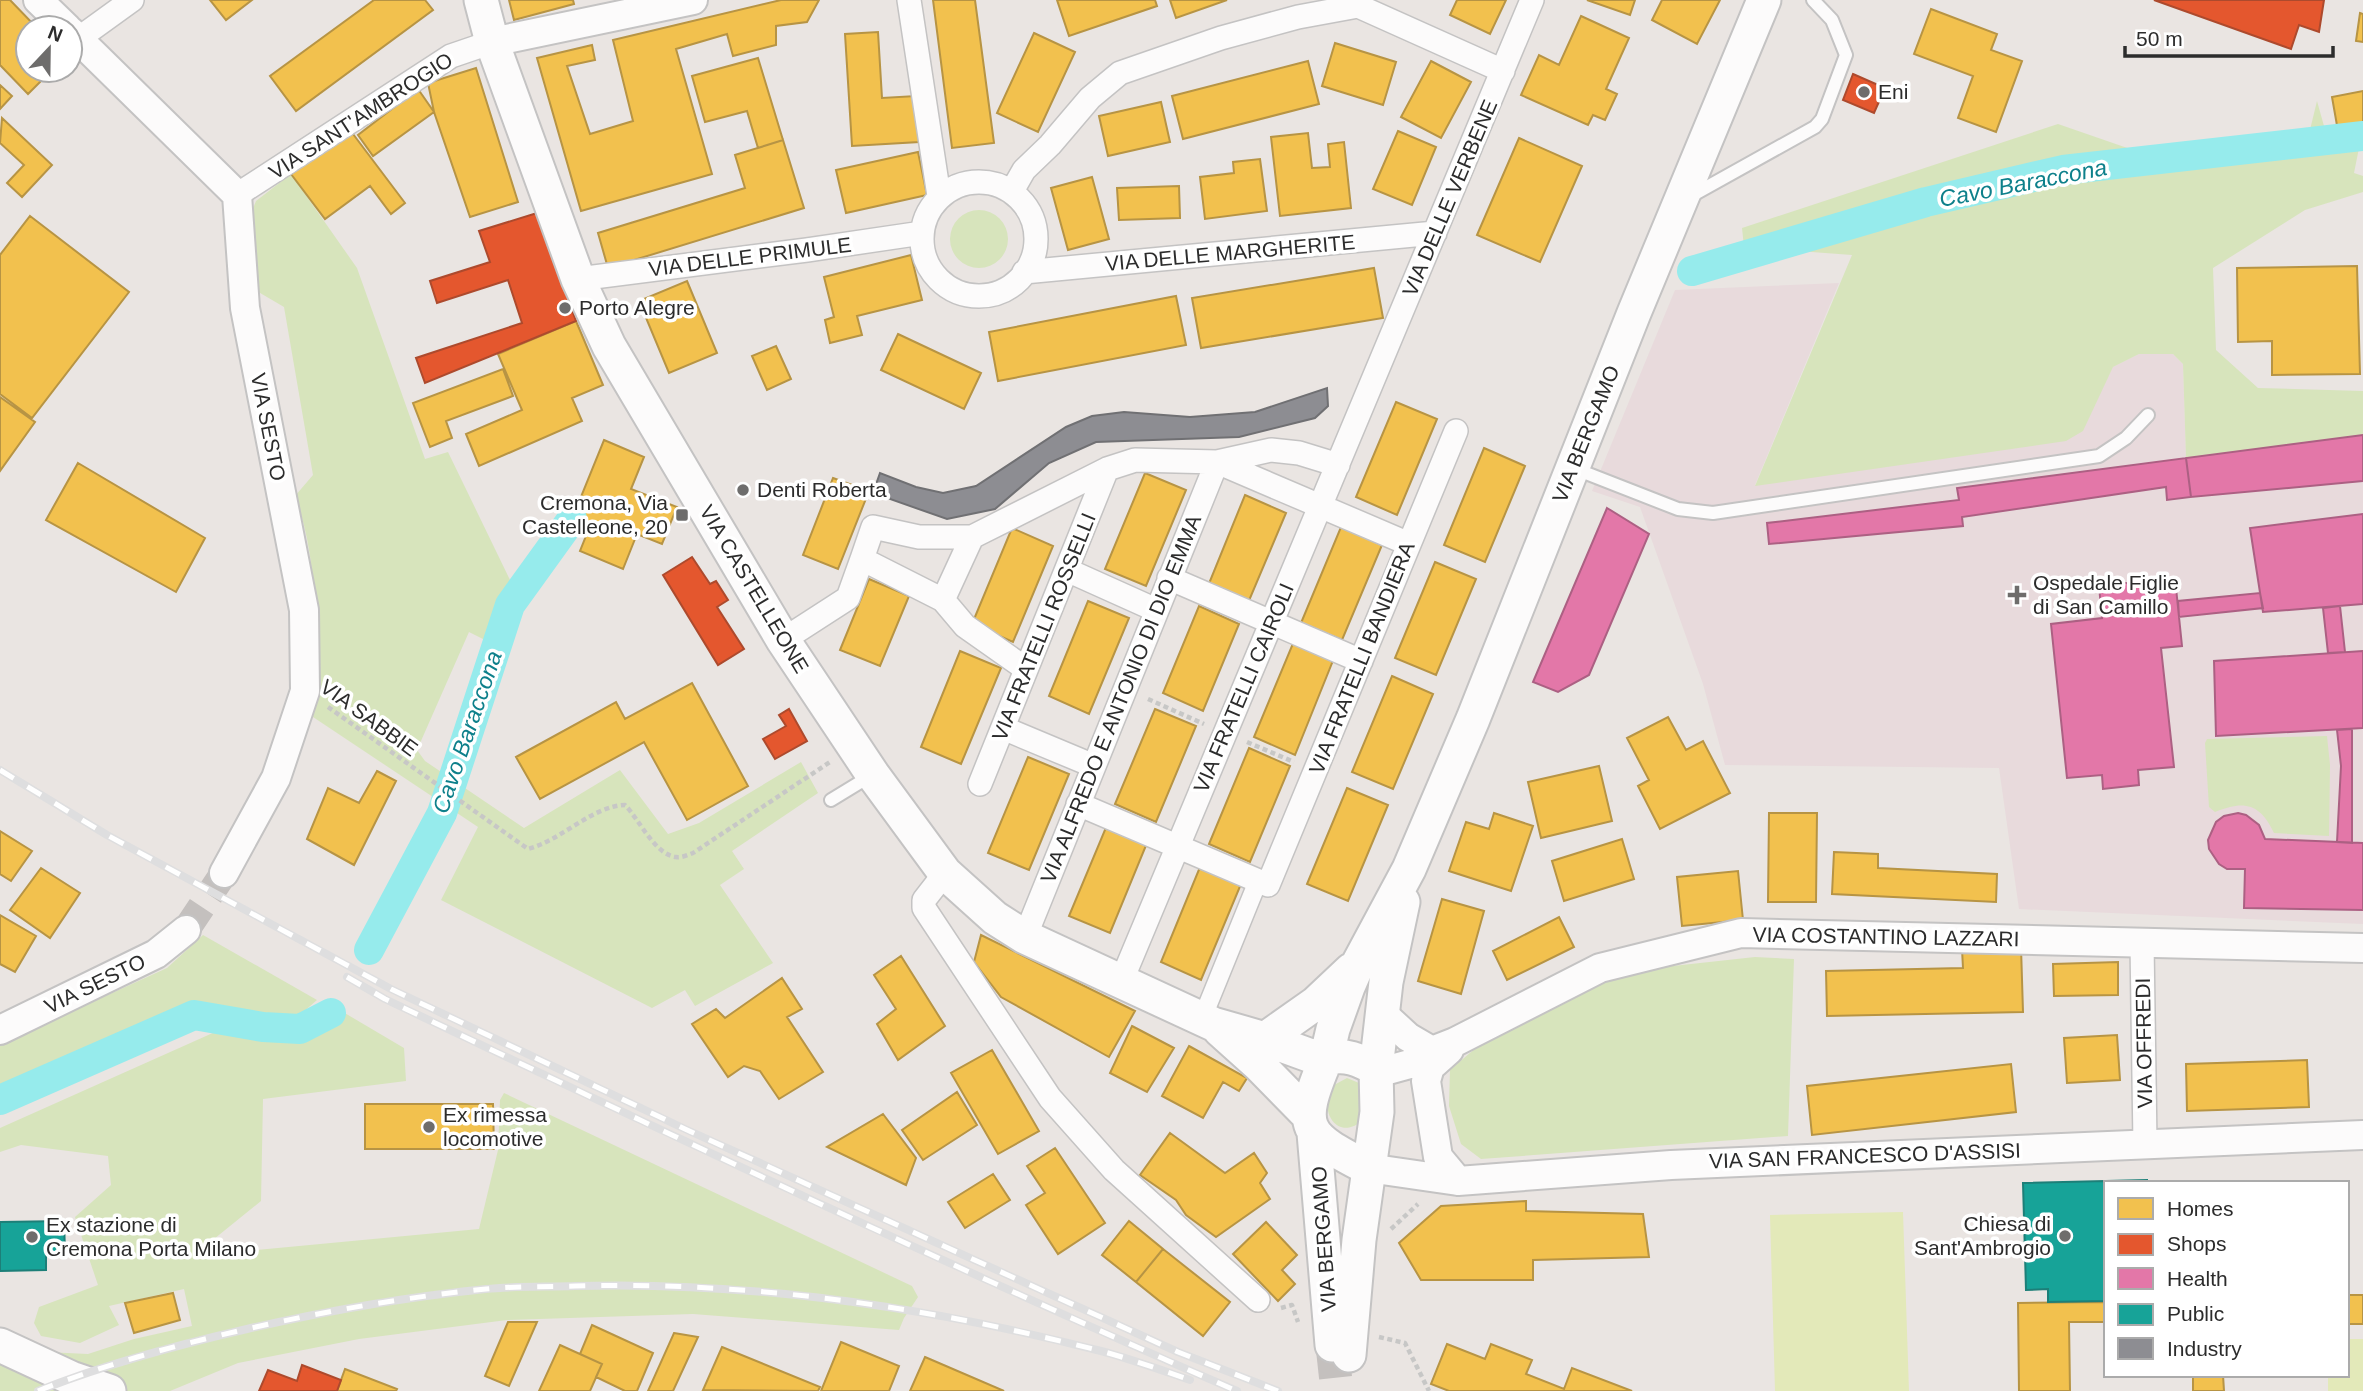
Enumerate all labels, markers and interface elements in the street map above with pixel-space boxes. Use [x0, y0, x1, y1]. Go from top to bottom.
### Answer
north arrow [14, 14, 84, 84]
scale bar [2125, 14, 2333, 58]
text: N [45, 21, 65, 46]
text: 50 m [2136, 27, 2183, 50]
street label: VIA SANT'AMBROGIO [265, 48, 457, 184]
place label: Eni [1878, 80, 1908, 103]
marker: Eni [1856, 84, 1872, 100]
street label: VIA DELLE VERBENE [1398, 96, 1501, 300]
water label: Cavo Baraccona [1937, 154, 2109, 212]
street label: VIA DELLE MARGHERITE [1104, 230, 1356, 275]
street label: VIA DELLE PRIMULE [647, 233, 853, 280]
place label: Porto Alegre [579, 296, 695, 319]
marker: Porto Alegre [557, 300, 573, 316]
street label: VIA BERGAMO [1548, 362, 1624, 506]
street label: VIA SESTO [247, 371, 290, 483]
place label: Denti Roberta [757, 478, 887, 501]
marker: Denti Roberta [735, 482, 751, 498]
place label: Cremona, Via Castelleone, 20 [522, 491, 668, 538]
street label: VIA CASTELLEONE [695, 501, 814, 677]
marker: Cremona, Via Castelleone, 20 [674, 507, 690, 523]
street label: VIA FRATELLI ROSSELLI [987, 510, 1100, 744]
street label: VIA ALFREDO E ANTONIO DI DIO EMMA [1036, 511, 1205, 886]
street label: VIA FRATELLI BANDIERA [1304, 538, 1419, 777]
place label: Ospedale Figlie di San Camillo [2033, 571, 2179, 618]
street label: VIA FRATELLI CAIROLI [1189, 580, 1298, 796]
marker: Ospedale Figlie di San Camillo [2007, 585, 2027, 605]
water label: Cavo Baraccona [427, 647, 507, 817]
street label: VIA SABBIE [316, 675, 422, 761]
street label: VIA COSTANTINO LAZZARI [1752, 923, 2020, 950]
street label: VIA SESTO [41, 949, 149, 1018]
street label: VIA OFFREDI [2131, 977, 2156, 1109]
place label: Ex rimessa locomotive [443, 1103, 547, 1150]
marker: Ex rimessa locomotive [421, 1119, 437, 1135]
street label: VIA SAN FRANCESCO D'ASSISI [1709, 1139, 2021, 1172]
street label: VIA BERGAMO [1307, 1165, 1340, 1313]
legend [2104, 1181, 2349, 1377]
text: Homes [2167, 1197, 2234, 1220]
place label: Chiesa di Sant'Ambrogio [1914, 1212, 2051, 1259]
place label: Ex stazione di Cremona Porta Milano [46, 1213, 256, 1260]
marker: Chiesa di Sant'Ambrogio [2057, 1228, 2073, 1244]
marker: Ex stazione di Cremona Porta Milano [24, 1229, 40, 1245]
text: Shops [2167, 1232, 2227, 1255]
text: Health [2167, 1267, 2228, 1290]
text: Public [2167, 1302, 2224, 1325]
text: Industry [2167, 1337, 2242, 1360]

